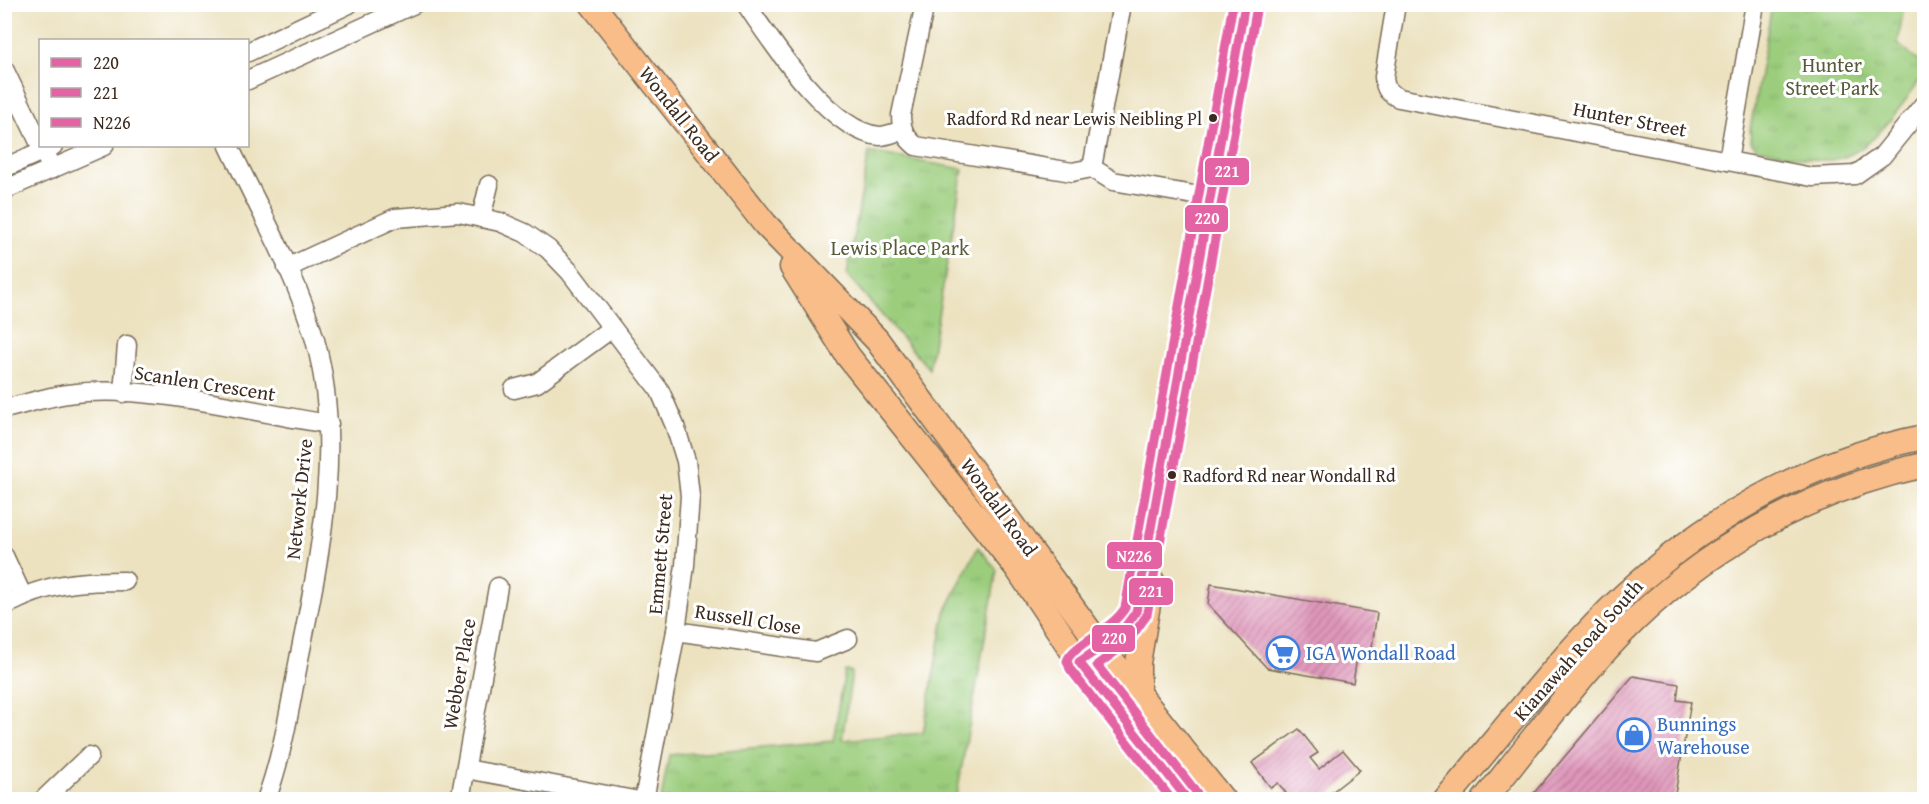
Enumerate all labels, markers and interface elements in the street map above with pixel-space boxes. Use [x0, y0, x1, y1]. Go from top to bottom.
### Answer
legend [39, 39, 249, 147]
text: 220 [93, 49, 119, 76]
park label: Hunter Street Park [1785, 50, 1880, 102]
street label: Wondall Road [632, 59, 727, 168]
text: 221 [93, 79, 119, 106]
street label: Hunter Street [1571, 93, 1689, 144]
place label: Radford Rd near Lewis Neibling Pl [947, 105, 1202, 132]
text: N226 [93, 109, 131, 136]
marker: Radford Rd near Lewis Neibling Pl [1207, 112, 1219, 124]
line badge: 221 [1204, 157, 1250, 186]
text: 221 [1215, 159, 1239, 183]
line badge: 220 [1184, 204, 1229, 233]
text: 220 [1195, 206, 1219, 230]
park label: Lewis Place Park [831, 233, 970, 262]
street label: Scanlen Crescent [132, 357, 278, 408]
street label: Network Drive [278, 437, 319, 561]
street label: Wondall Road [954, 452, 1045, 562]
place label: Radford Rd near Wondall Rd [1183, 462, 1396, 489]
marker: Radford Rd near Wondall Rd [1166, 469, 1178, 481]
street label: Emmett Street [640, 492, 679, 616]
line badge: N226 [1106, 541, 1163, 570]
text: N226 [1116, 544, 1152, 568]
street label: Kianawah Road South [1506, 572, 1649, 727]
line badge: 221 [1128, 577, 1174, 606]
text: 221 [1139, 579, 1163, 603]
street label: Russell Close [693, 596, 803, 641]
street label: Webber Place [434, 616, 483, 732]
line badge: 220 [1091, 624, 1136, 653]
text: 220 [1102, 626, 1126, 650]
supermarket icon: IGA Wondall Road [1265, 635, 1301, 671]
place label: IGA Wondall Road [1306, 638, 1456, 667]
place label: Bunnings Warehouse [1657, 709, 1750, 761]
shop icon: Bunnings Warehouse [1616, 717, 1652, 753]

